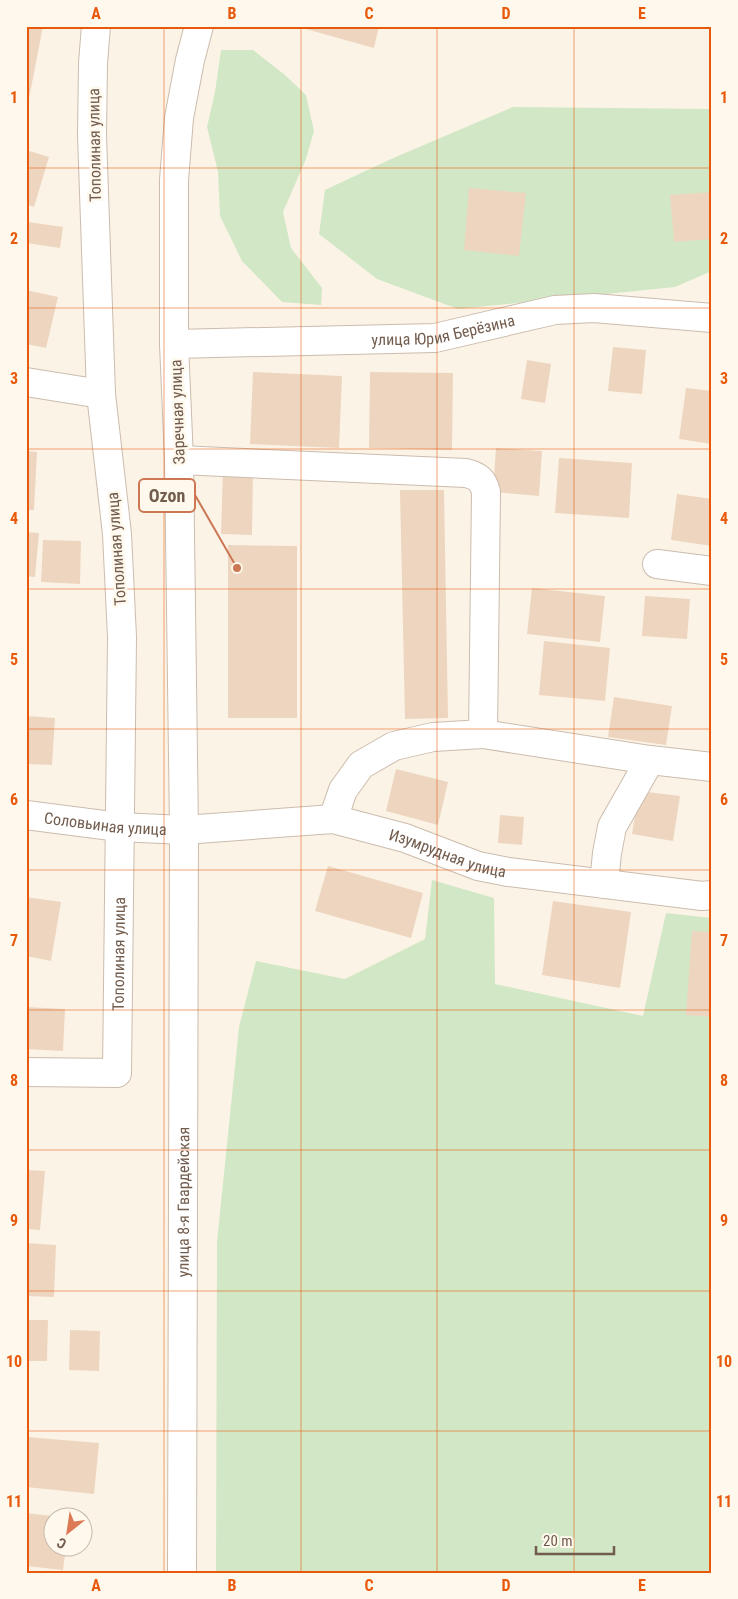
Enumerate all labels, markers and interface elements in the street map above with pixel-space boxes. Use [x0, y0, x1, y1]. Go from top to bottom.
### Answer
text: A [91, 4, 101, 23]
text: B [228, 4, 237, 23]
text: C [364, 4, 374, 23]
text: D [501, 4, 511, 23]
text: E [638, 4, 646, 23]
text: 1 [10, 88, 18, 107]
street label: Тополиная улица [84, 88, 105, 202]
text: 1 [720, 88, 728, 107]
text: 2 [10, 229, 18, 248]
text: 2 [720, 229, 728, 248]
street label: улица Юрия Берёзина [371, 311, 517, 349]
street label: Заречная улица [166, 359, 189, 465]
text: 3 [10, 369, 18, 388]
text: 3 [720, 369, 728, 388]
callout: Ozon [139, 479, 195, 512]
text: Ozon [149, 485, 185, 506]
street label: Тополиная улица [103, 492, 130, 606]
text: 4 [10, 509, 18, 528]
text: 4 [720, 509, 728, 528]
text: 5 [10, 650, 18, 669]
text: 5 [720, 650, 728, 669]
text: 6 [10, 790, 18, 809]
text: 6 [720, 790, 728, 809]
street label: Соловьиная улица [43, 808, 167, 839]
street label: Изумрудная улица [387, 825, 508, 881]
street label: Тополиная улица [109, 897, 129, 1011]
text: 7 [10, 931, 18, 950]
text: 7 [720, 931, 728, 950]
text: 8 [10, 1071, 18, 1090]
text: 8 [720, 1071, 728, 1090]
street label: улица 8-я Гвардейская [174, 1127, 193, 1277]
text: 9 [10, 1211, 18, 1230]
text: 9 [720, 1211, 728, 1230]
text: 10 [6, 1352, 22, 1371]
text: 10 [716, 1352, 732, 1371]
text: 11 [6, 1492, 22, 1511]
text: 11 [716, 1492, 732, 1511]
north arrow [42, 1506, 92, 1556]
scale bar [536, 1524, 613, 1556]
text: 20 m [543, 1532, 573, 1550]
text: С [54, 1534, 69, 1552]
text: A [91, 1576, 101, 1595]
text: B [228, 1576, 237, 1595]
text: C [364, 1576, 374, 1595]
text: D [501, 1576, 511, 1595]
text: E [638, 1576, 646, 1595]

